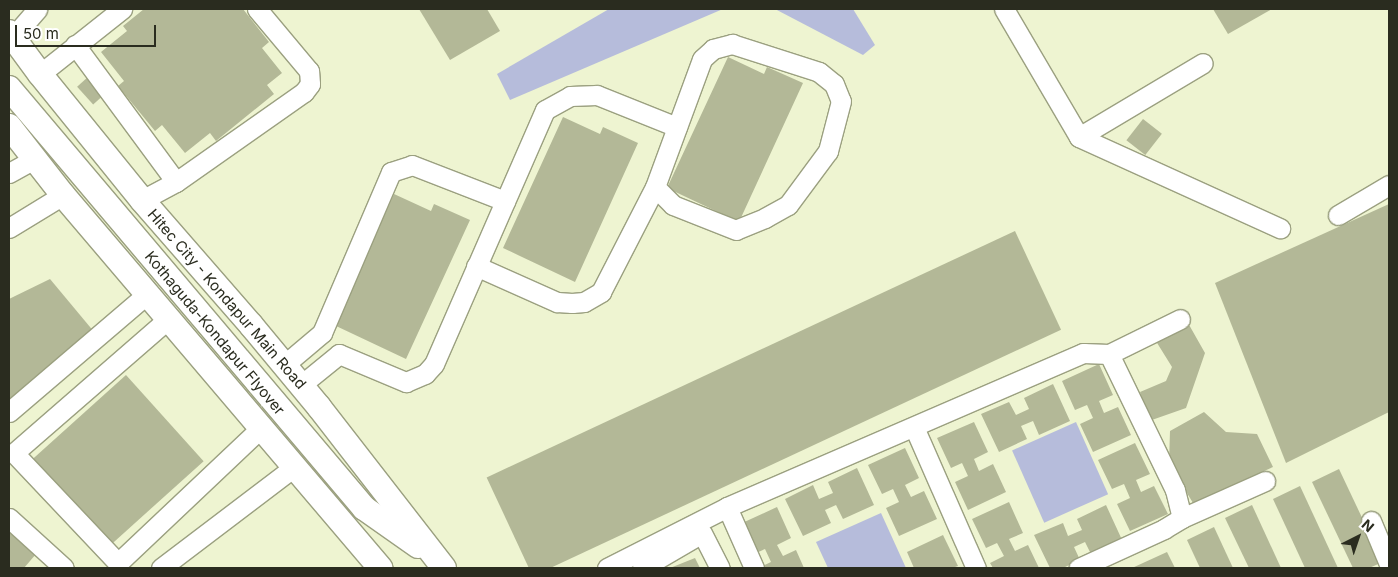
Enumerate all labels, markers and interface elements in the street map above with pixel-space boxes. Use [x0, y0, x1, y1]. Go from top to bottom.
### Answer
scale bar [18, 15, 159, 47]
text: 50 m [23, 24, 59, 43]
street label: Hitec City - Kondapur Main Road [144, 205, 310, 393]
street label: Kothaguda-Kondapur Flyover [141, 248, 289, 418]
north arrow [1333, 512, 1383, 562]
text: N [1359, 515, 1378, 535]

